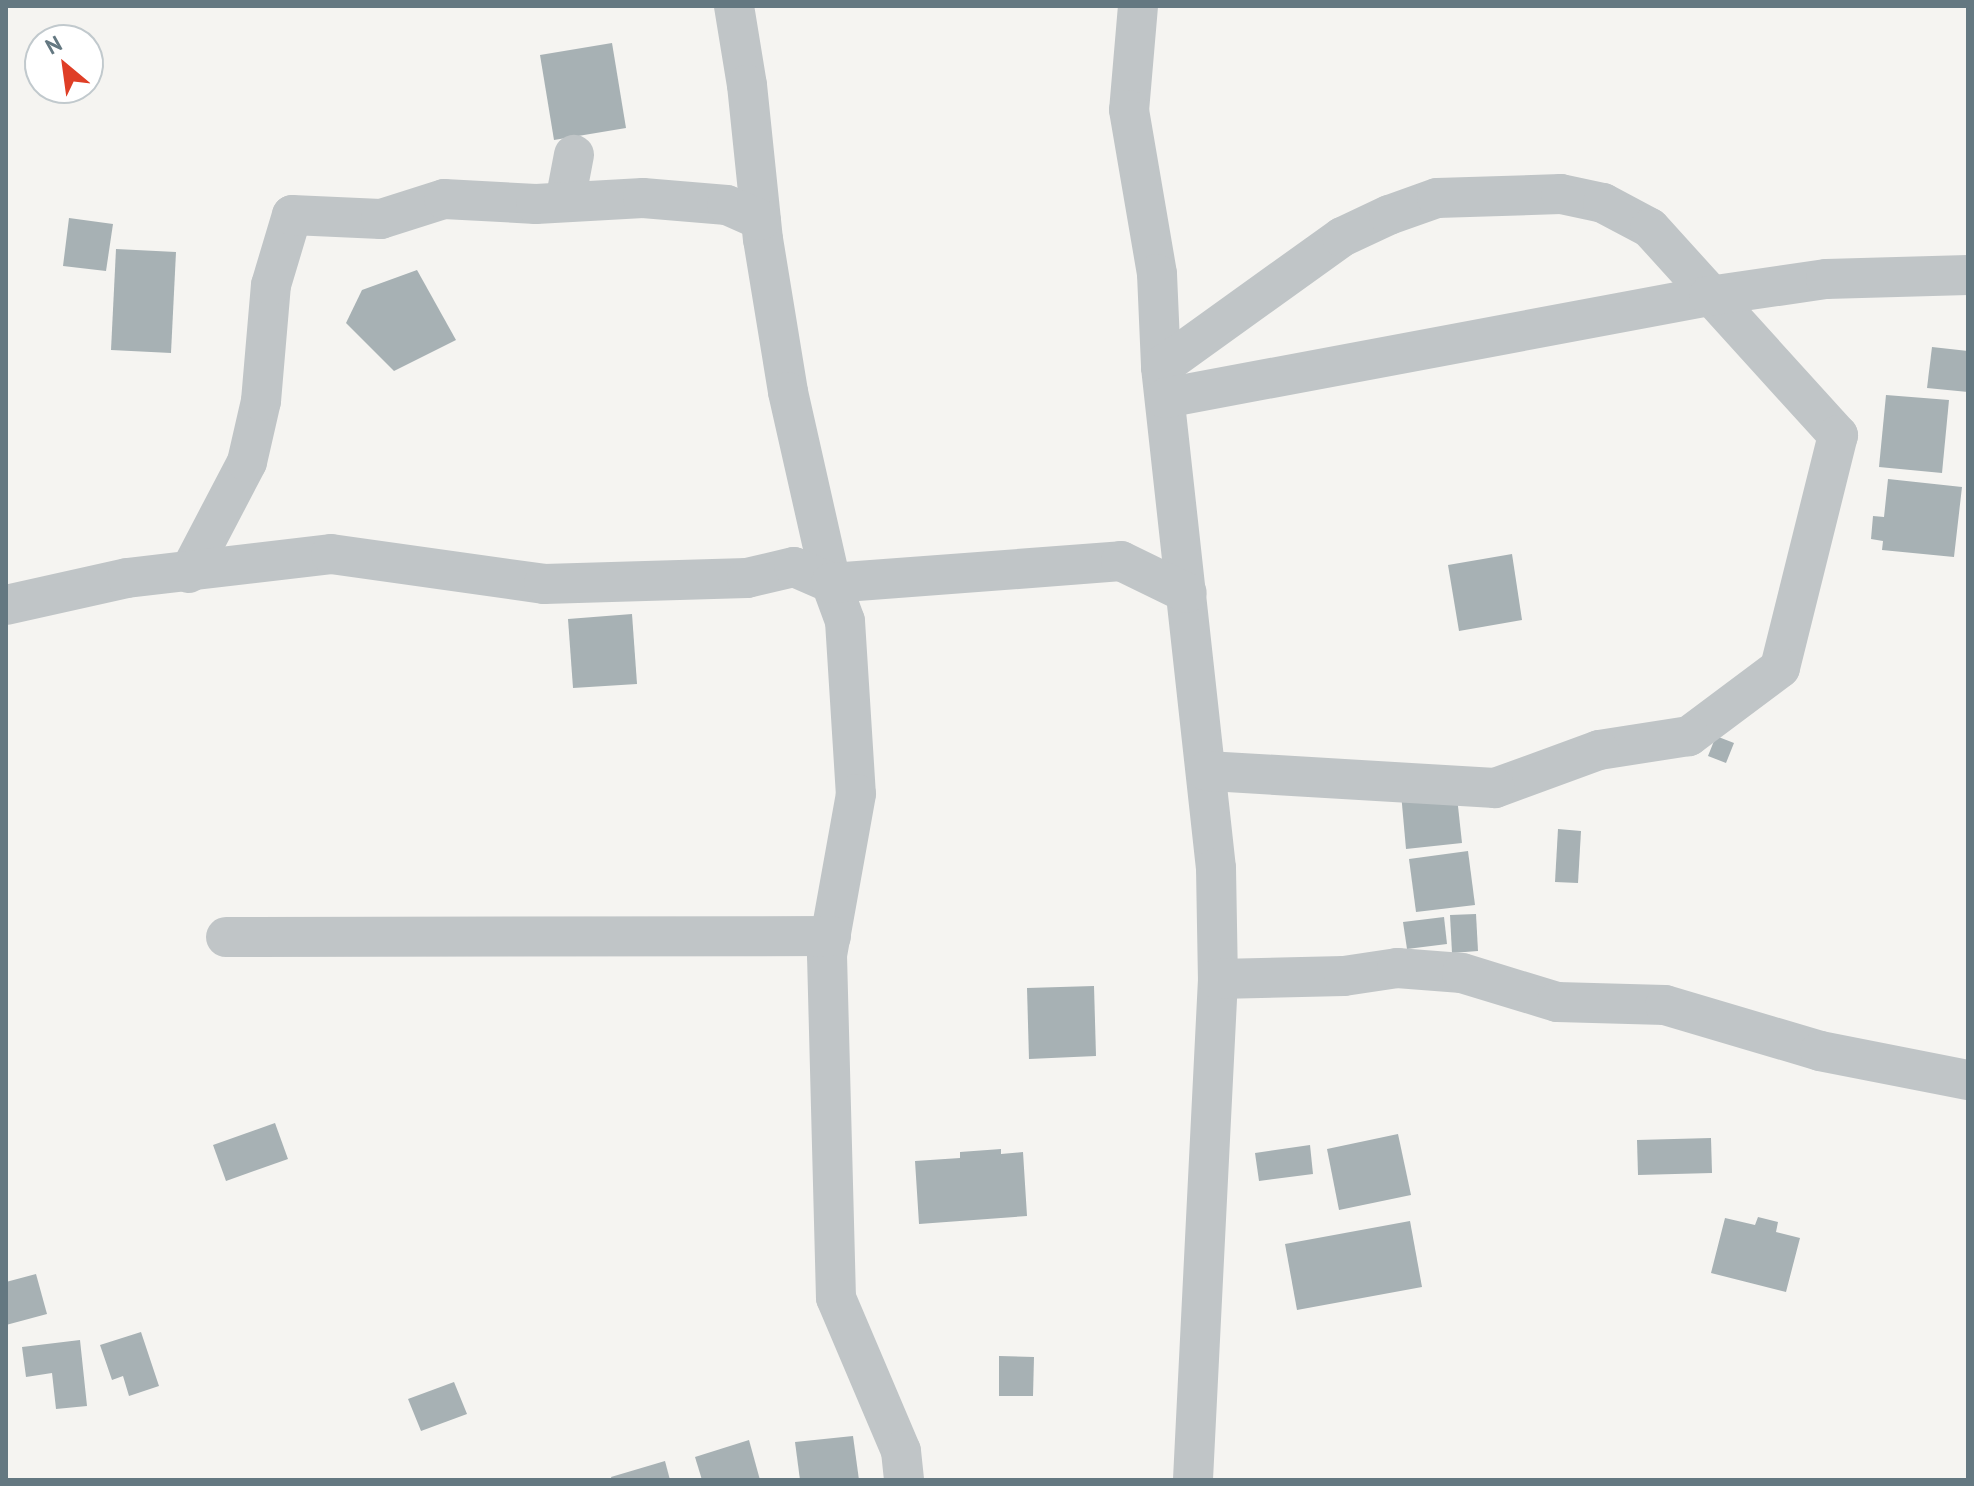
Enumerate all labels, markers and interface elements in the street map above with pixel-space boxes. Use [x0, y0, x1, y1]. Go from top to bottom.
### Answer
north arrow [24, 24, 104, 104]
text: N [40, 29, 66, 61]

